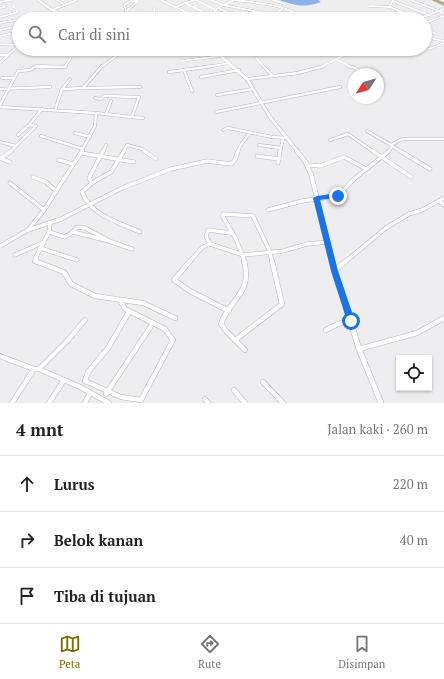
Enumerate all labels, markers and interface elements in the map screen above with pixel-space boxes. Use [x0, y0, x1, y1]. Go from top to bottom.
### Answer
search box [12, 12, 432, 56]
icon: search [26, 23, 48, 45]
text: Cari di sini [58, 24, 130, 44]
north arrow [348, 68, 384, 104]
route end [329, 187, 347, 205]
route start [342, 312, 360, 330]
map controls [396, 355, 432, 391]
button: locate [396, 355, 432, 391]
text: 4 mnt [16, 418, 64, 441]
text: Jalan kaki · 260 m [327, 420, 428, 438]
icon: ahead [16, 473, 38, 495]
text: Lurus [54, 474, 95, 494]
text: 220 m [393, 475, 428, 493]
icon: right [16, 529, 38, 551]
text: Belok kanan [54, 530, 143, 550]
text: 40 m [400, 531, 428, 549]
icon: arrive [16, 585, 38, 607]
text: Tiba di tujuan [54, 586, 156, 606]
tab: Peta [59, 633, 81, 671]
tab: Rute [198, 633, 221, 671]
tab: Disimpan [338, 633, 385, 671]

